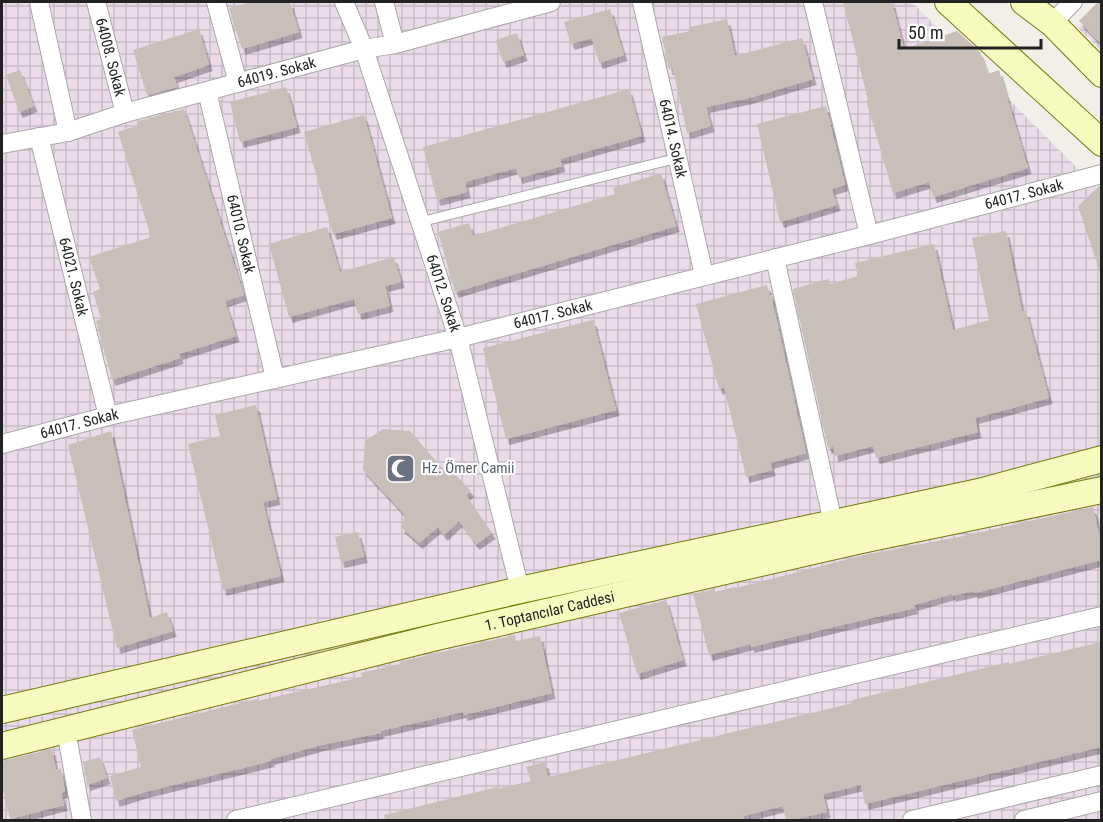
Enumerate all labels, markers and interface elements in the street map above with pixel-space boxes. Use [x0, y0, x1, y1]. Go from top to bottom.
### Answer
scale bar [899, 12, 1042, 50]
street label: 64008. Sokak [92, 16, 129, 99]
text: 50 m [908, 22, 943, 43]
street label: 64019. Sokak [235, 53, 318, 92]
street label: 64014. Sokak [655, 97, 691, 180]
street label: 64017. Sokak [983, 176, 1065, 213]
street label: 64010. Sokak [223, 193, 259, 276]
street label: 64021. Sokak [55, 236, 92, 318]
street label: 64012. Sokak [422, 252, 465, 335]
street label: 64017. Sokak [512, 296, 594, 333]
street label: 64017. Sokak [38, 405, 121, 443]
mosque icon: Hz. Ömer Camii [385, 452, 417, 484]
place label: Hz. Ömer Camii [422, 459, 515, 477]
street label: 1. Toptancılar Caddesi [483, 588, 616, 635]

